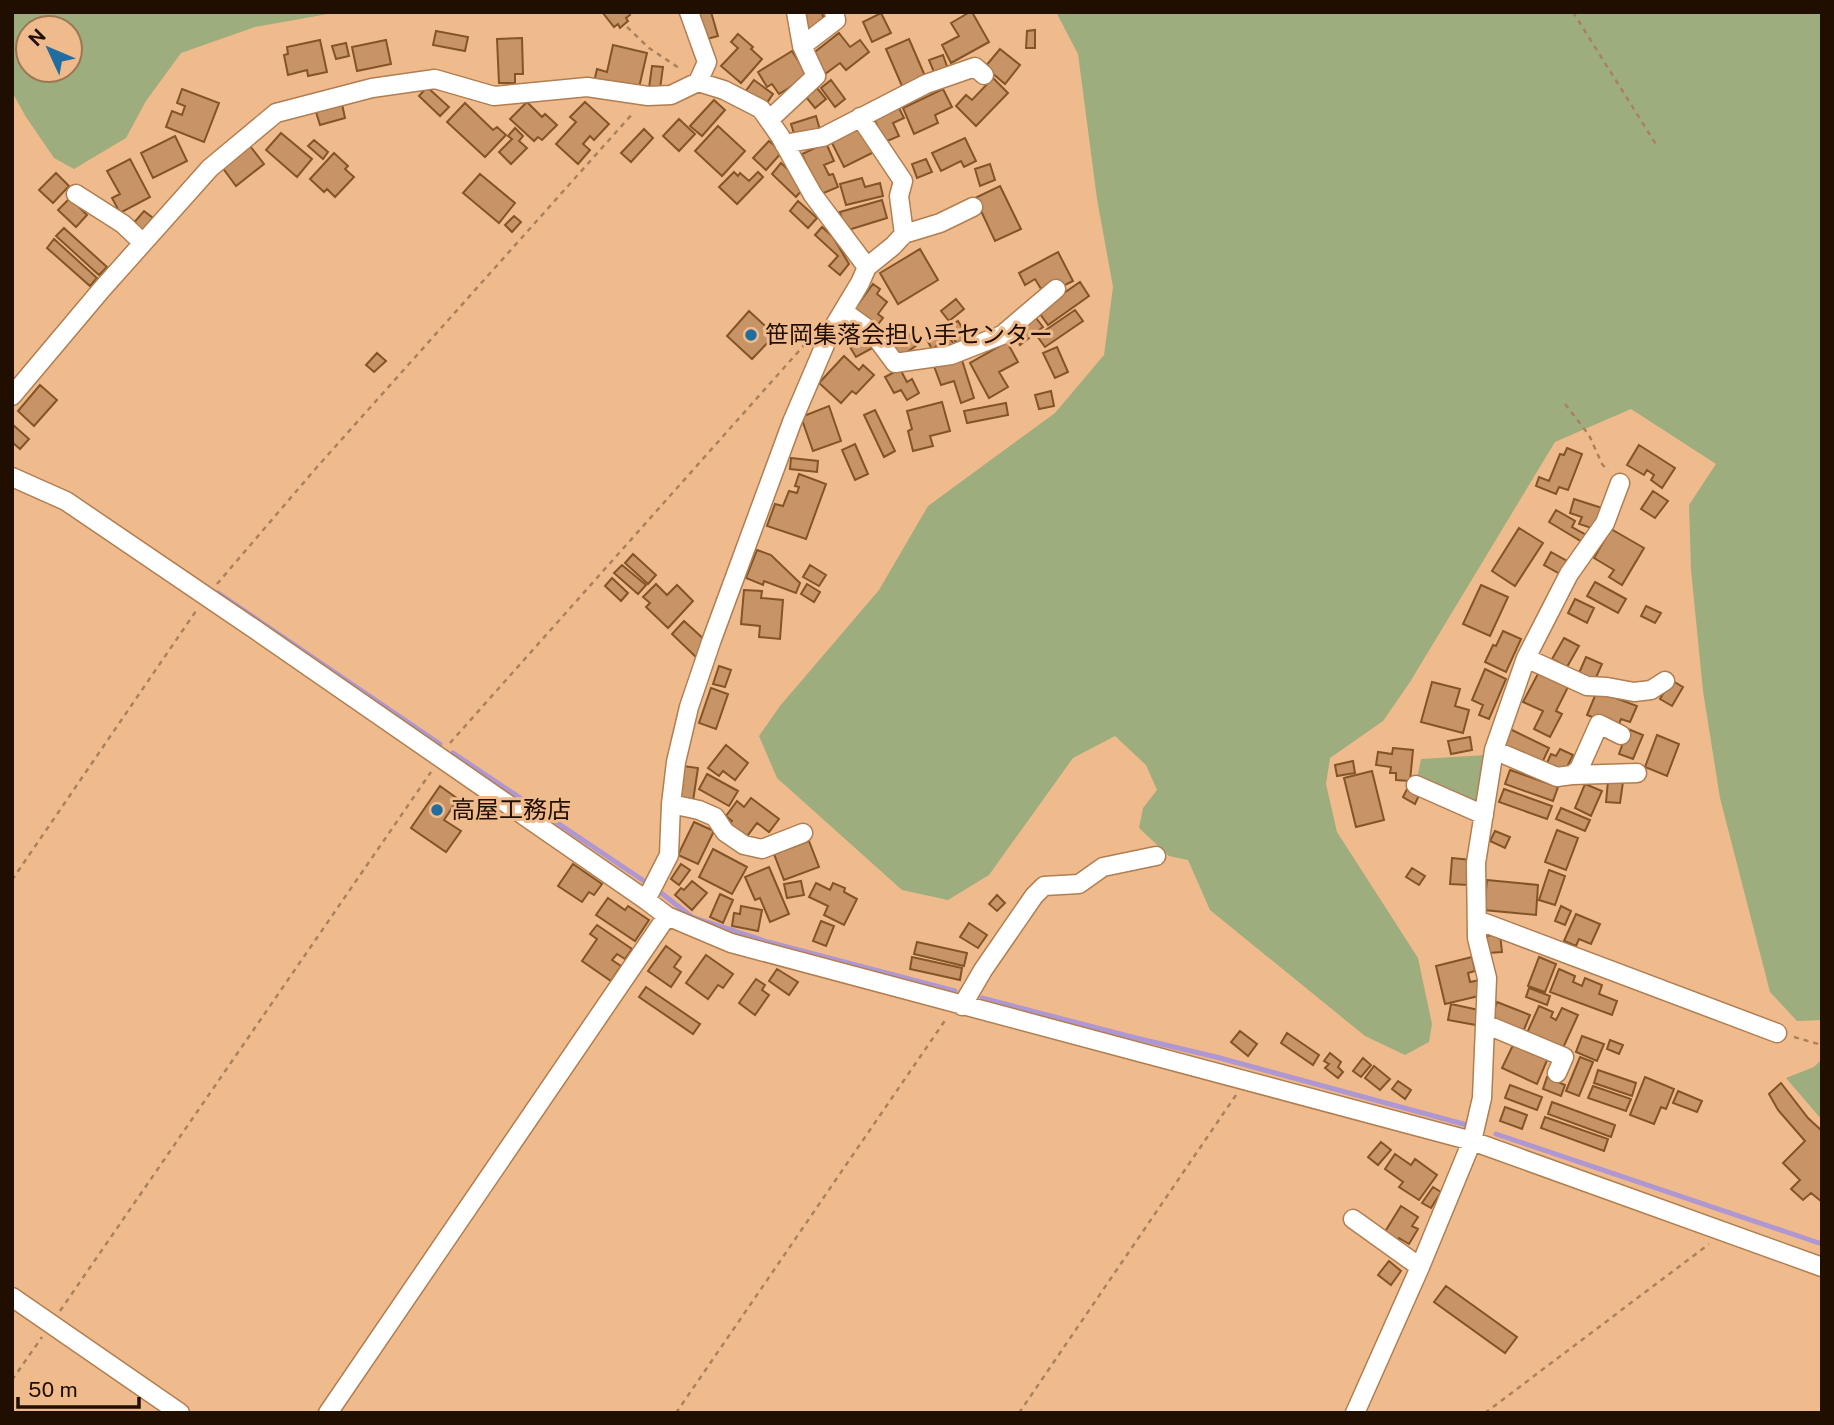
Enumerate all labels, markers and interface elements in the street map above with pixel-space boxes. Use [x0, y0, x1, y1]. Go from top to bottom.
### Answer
north arrow [14, 14, 84, 84]
text: N [24, 24, 50, 50]
place label: 笹岡集落会担い手センター [765, 320, 1053, 348]
marker: 笹岡集落会担い手センター [743, 327, 759, 343]
place label: 高屋工務店 [451, 795, 571, 823]
marker: 高屋工務店 [429, 802, 445, 818]
scale bar [18, 1366, 138, 1410]
text: 50 m [28, 1377, 78, 1402]

